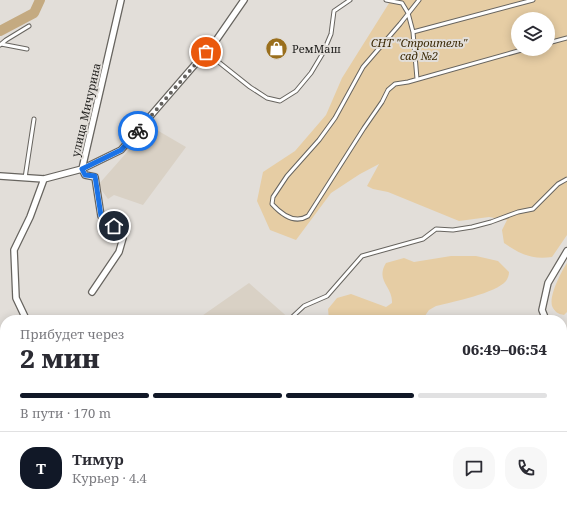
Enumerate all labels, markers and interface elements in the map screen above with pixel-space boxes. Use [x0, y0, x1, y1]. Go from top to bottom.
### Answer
map controls [511, 12, 555, 56]
button: layers [511, 12, 555, 56]
pin [189, 35, 223, 69]
park label: СНТ "Строитель" сад №2 [371, 35, 468, 63]
shop icon: РемМаш [264, 36, 290, 62]
icon: bag [195, 41, 217, 63]
place label: РемМаш [292, 41, 341, 56]
street label: улица Мичурина [67, 61, 104, 158]
courier [118, 111, 158, 151]
icon: bike [127, 120, 149, 142]
pin [97, 209, 131, 243]
icon: home [103, 215, 125, 237]
text: Прибудет через [20, 325, 124, 343]
text: 06:49–06:54 [462, 339, 547, 359]
text: 2 мин [20, 340, 100, 376]
text: В пути · 170 m [20, 404, 111, 422]
button: chat [453, 447, 495, 489]
button: phone [505, 447, 547, 489]
text: Тимур [72, 449, 124, 469]
text: Т [36, 458, 46, 478]
text: Курьер · 4.4 [72, 469, 147, 487]

